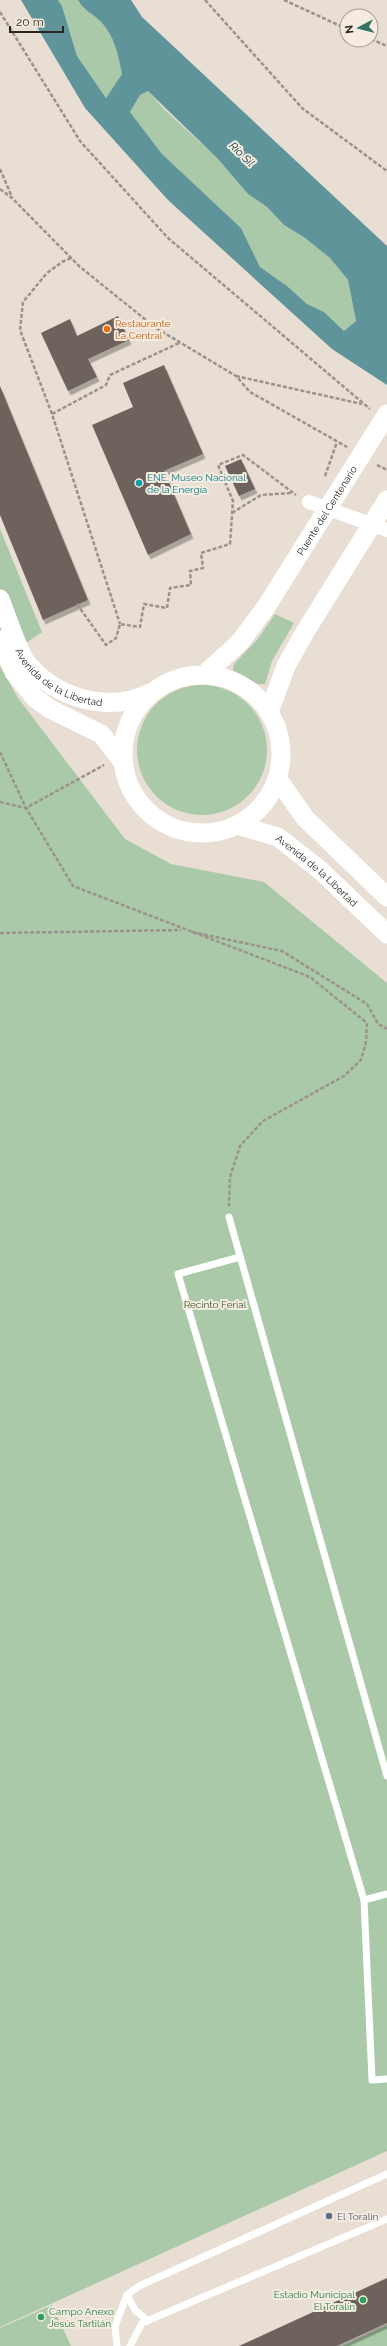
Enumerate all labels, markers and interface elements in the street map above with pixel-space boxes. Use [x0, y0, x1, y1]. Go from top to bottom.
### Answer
scale bar [10, 8, 63, 34]
north arrow [339, 8, 379, 48]
text: 20 m [16, 15, 44, 29]
text: N [343, 24, 357, 34]
water label: Río Sil [226, 139, 257, 169]
place label: Restaurante La Central [115, 318, 171, 341]
marker: Restaurante La Central [102, 324, 112, 334]
street label: Puente del Centenario [295, 464, 359, 557]
place label: ENE. Museo Nacional de la Energía [147, 472, 246, 495]
marker: ENE. Museo Nacional de la Energía [134, 478, 144, 488]
street label: Avenida de la Libertad [14, 647, 103, 708]
street label: Avenida de la Libertad [274, 833, 359, 909]
park label: Recinto Ferial [184, 1299, 247, 1310]
marker: El Toralín [324, 2211, 334, 2221]
place label: El Toralín [337, 2211, 379, 2222]
place label: Estadio Municipal El Toralín [274, 2289, 355, 2312]
marker: Estadio Municipal El Toralín [358, 2295, 368, 2305]
place label: Campo Anexo Jesús Tartilán [49, 2306, 114, 2329]
marker: Campo Anexo Jesús Tartilán [36, 2312, 46, 2322]

